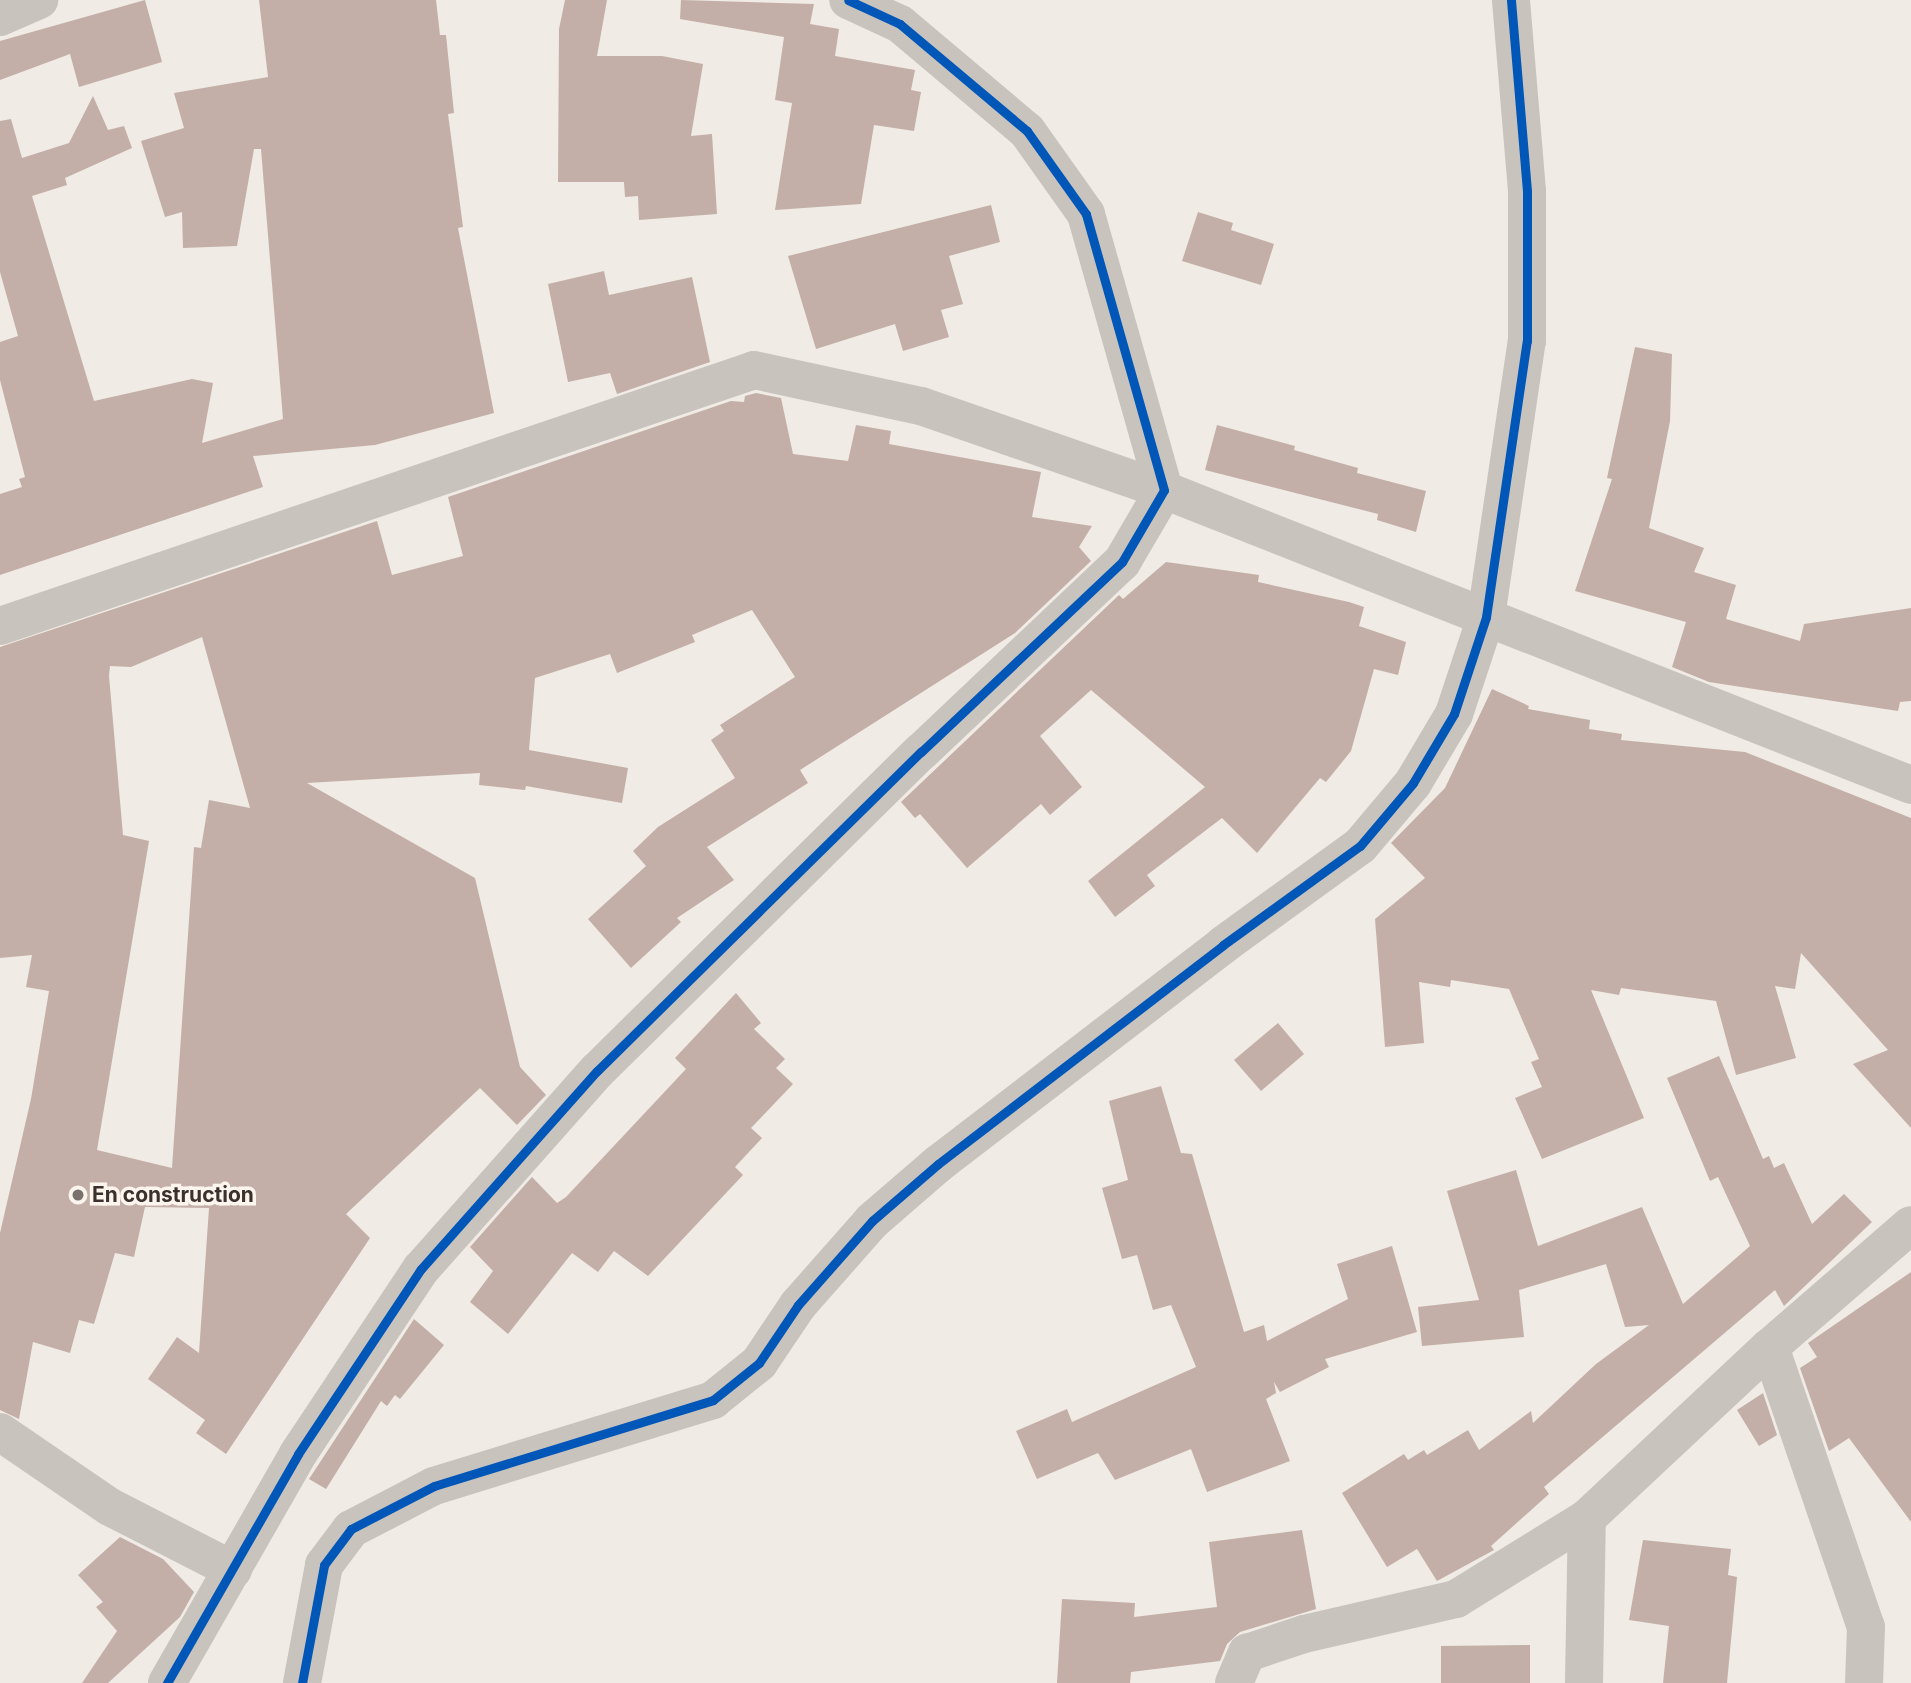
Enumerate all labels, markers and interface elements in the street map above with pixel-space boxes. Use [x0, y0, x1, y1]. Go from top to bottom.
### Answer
place label: En construction [92, 1182, 254, 1208]
marker: En construction [70, 1187, 86, 1203]

